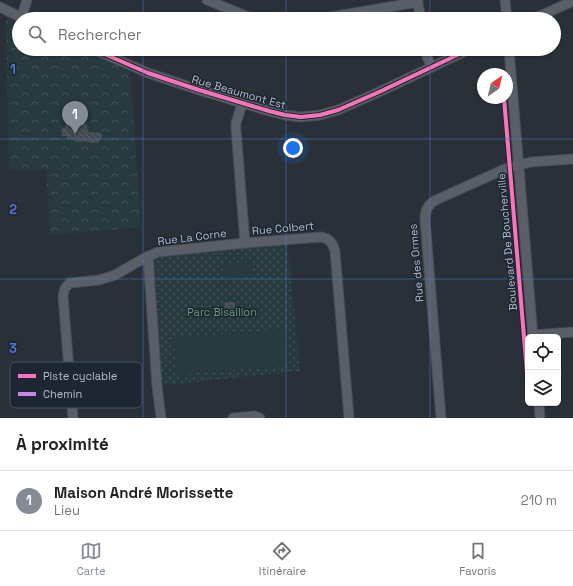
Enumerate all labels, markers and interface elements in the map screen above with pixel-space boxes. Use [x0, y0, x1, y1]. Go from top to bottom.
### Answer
search box [12, 12, 561, 56]
icon: search [26, 23, 48, 45]
text: Rechercher [58, 25, 141, 44]
text: 1 [10, 61, 16, 78]
north arrow [477, 68, 513, 104]
street label: Rue Beaumont Est [190, 72, 288, 112]
pin: 1 [62, 101, 88, 134]
your location [283, 138, 303, 158]
street label: Boulevard De Boucherville [494, 173, 520, 311]
text: 2 [9, 201, 17, 218]
street label: Rue Colbert [251, 218, 315, 238]
street label: Rue des Ormes [406, 223, 426, 303]
street label: Rue La Corne [157, 226, 227, 248]
park label: Parc Bisaillon [187, 305, 257, 319]
map controls [525, 334, 561, 406]
button: locate [525, 334, 561, 370]
text: 3 [9, 340, 17, 357]
legend [10, 362, 142, 408]
text: Piste cyclable [43, 369, 117, 383]
button: layers [525, 370, 561, 406]
text: Chemin [43, 387, 82, 401]
text: À proximité [16, 433, 109, 455]
text: Maison André Morissette [54, 483, 233, 502]
text: 1 [26, 492, 32, 509]
text: 210 m [521, 492, 557, 509]
text: Lieu [54, 502, 80, 519]
tab: Carte [77, 540, 106, 578]
tab: Itinéraire [259, 540, 306, 578]
tab: Favoris [459, 540, 496, 578]

